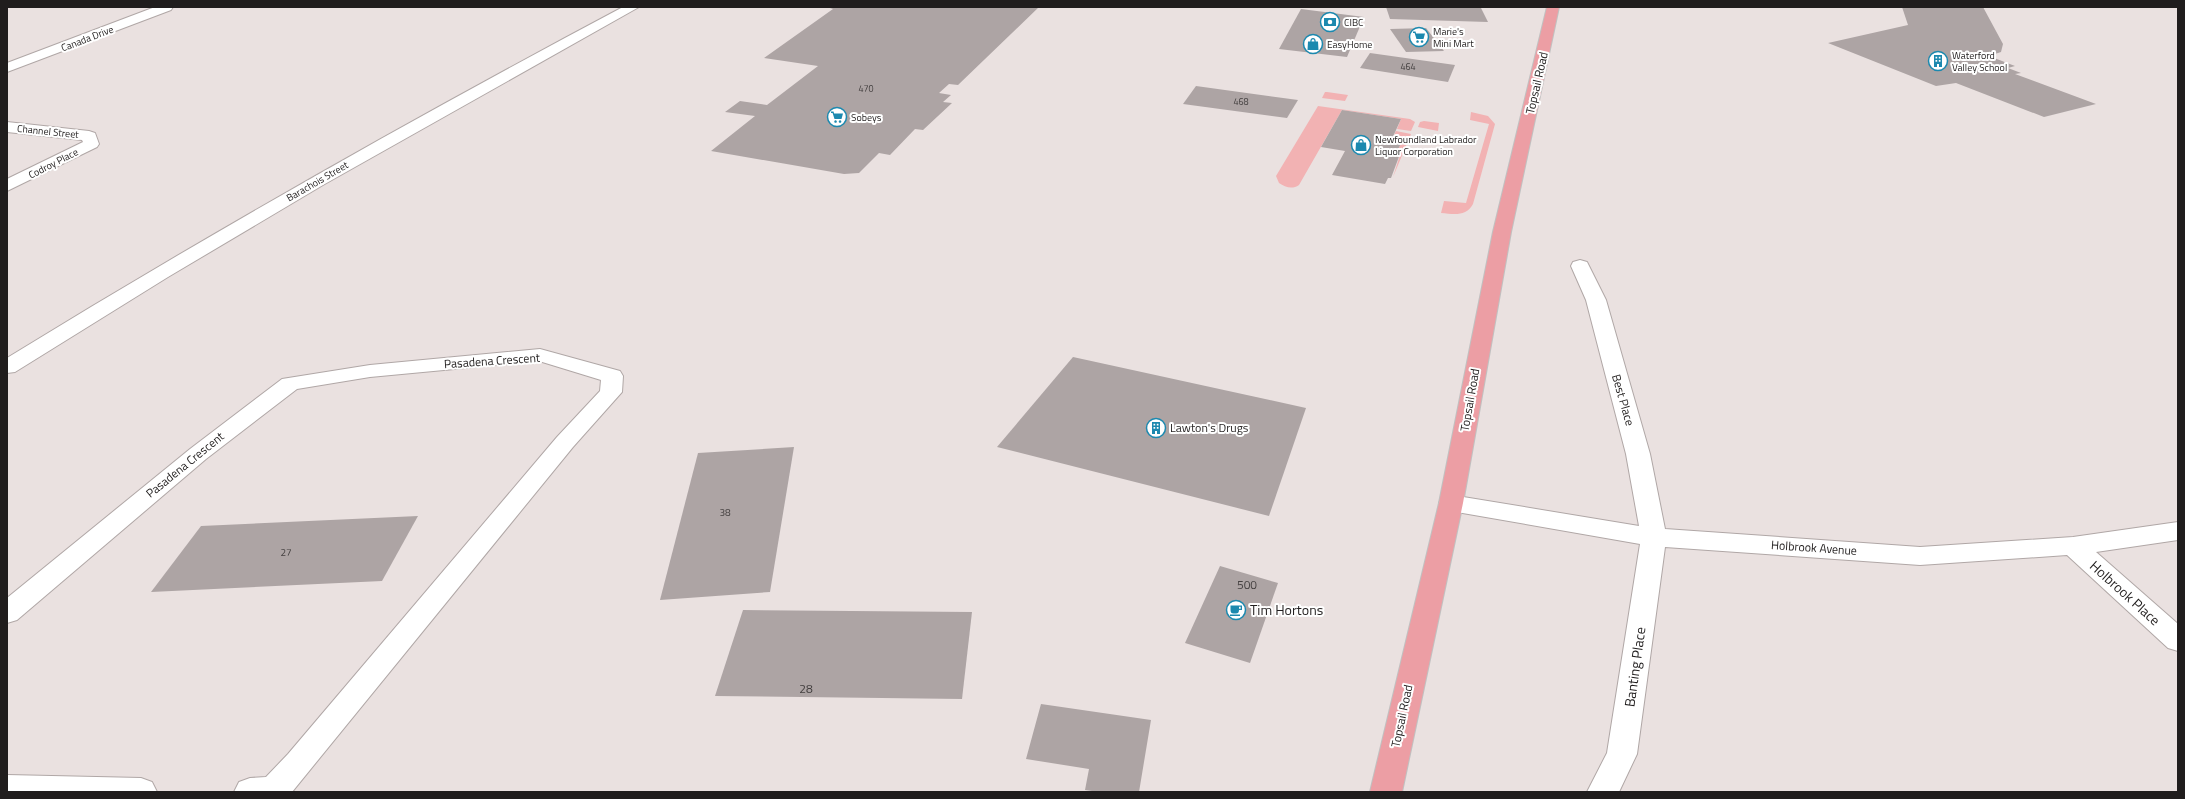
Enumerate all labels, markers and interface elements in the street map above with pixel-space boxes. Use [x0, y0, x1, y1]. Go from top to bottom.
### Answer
bank icon: CIBC [1319, 11, 1341, 33]
place label: CIBC [1344, 15, 1364, 30]
street label: Canada Drive [59, 22, 116, 55]
place label: Marie's Mini Mart [1433, 24, 1474, 51]
supermarket icon: Marie's Mini Mart [1408, 26, 1430, 48]
shop icon: EasyHome [1302, 33, 1324, 55]
place label: EasyHome [1327, 37, 1372, 52]
place label: Waterford Valley School [1952, 48, 2007, 75]
street label: Topsail Road [1520, 50, 1553, 116]
building icon: Waterford Valley School [1927, 50, 1949, 72]
house number: 464 [1400, 60, 1416, 73]
house number: 470 [858, 82, 874, 95]
house number: 468 [1233, 95, 1249, 108]
supermarket icon: Sobeys [826, 106, 848, 128]
place label: Sobeys [851, 110, 882, 125]
street label: Channel Street [16, 121, 80, 142]
place label: Newfoundland Labrador Liquor Corporation [1375, 132, 1477, 159]
shop icon: Newfoundland Labrador Liquor Corporation [1350, 134, 1372, 156]
street label: Codroy Place [26, 144, 81, 182]
street label: Barachois Street [283, 157, 351, 205]
street label: Pasadena Crescent [443, 348, 541, 373]
street label: Topsail Road [1455, 367, 1484, 433]
street label: Best Place [1607, 372, 1640, 428]
building icon: Lawton's Drugs [1145, 417, 1167, 439]
place label: Lawton's Drugs [1170, 418, 1249, 437]
street label: Pasadena Crescent [141, 426, 229, 502]
house number: 38 [719, 505, 731, 520]
street label: Holbrook Avenue [1770, 535, 1858, 560]
house number: 27 [280, 545, 292, 560]
street label: Holbrook Place [2086, 555, 2165, 630]
house number: 500 [1237, 575, 1257, 594]
cafe icon: Tim Hortons [1225, 599, 1247, 621]
place label: Tim Hortons [1250, 599, 1323, 620]
street label: Banting Place [1619, 626, 1651, 708]
house number: 28 [799, 679, 813, 698]
street label: Topsail Road [1386, 683, 1417, 749]

